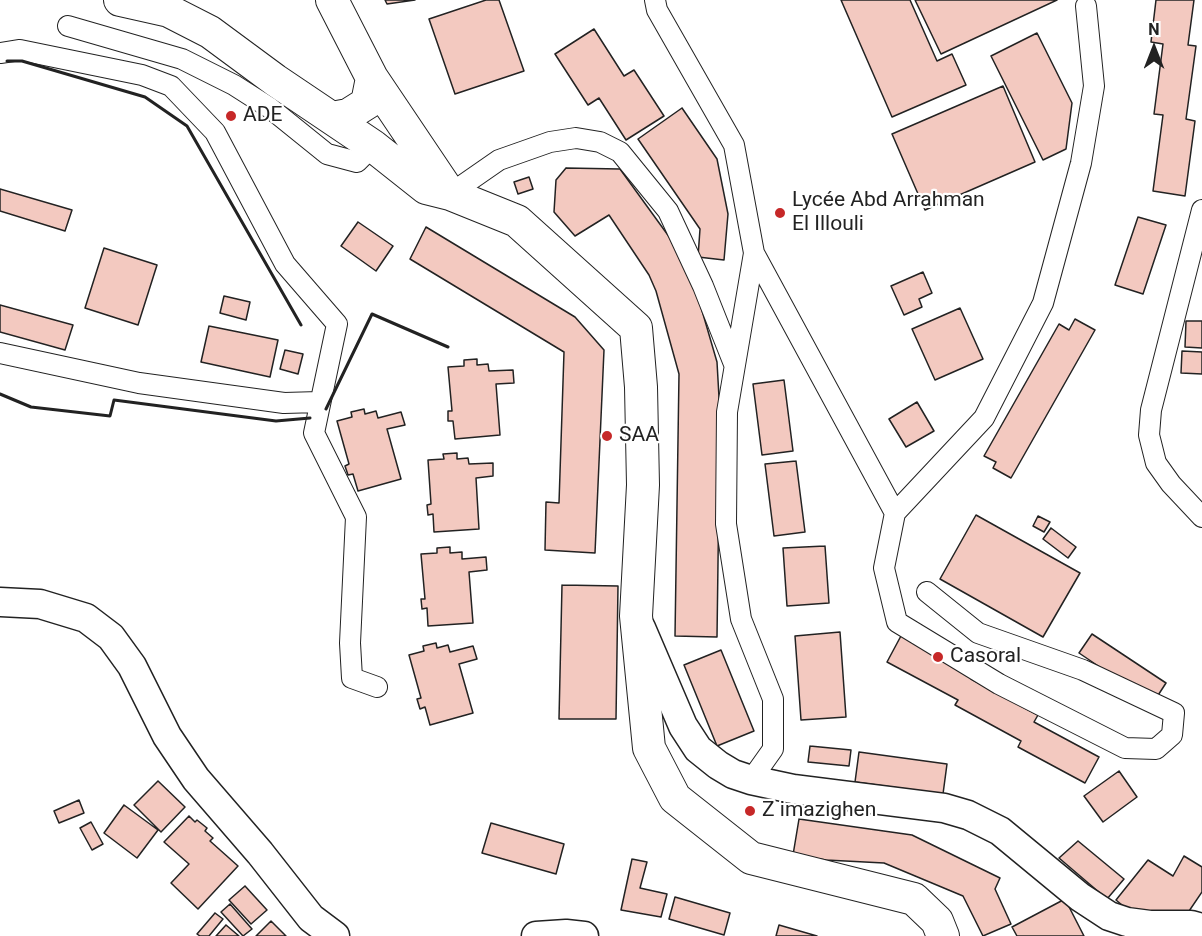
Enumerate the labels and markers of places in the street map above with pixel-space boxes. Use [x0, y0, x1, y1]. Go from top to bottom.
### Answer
place label: ADE [243, 103, 282, 129]
marker: ADE [224, 109, 238, 123]
place label: Lycée Abd Arrahman El Illouli [792, 188, 985, 238]
marker: Lycée Abd Arrahman El Illouli [773, 206, 787, 220]
place label: SAA [619, 423, 659, 449]
marker: SAA [600, 429, 614, 443]
place label: Casoral [950, 644, 1021, 670]
marker: Casoral [931, 650, 945, 664]
place label: Z imazighen [762, 798, 876, 824]
marker: Z imazighen [743, 804, 757, 818]

